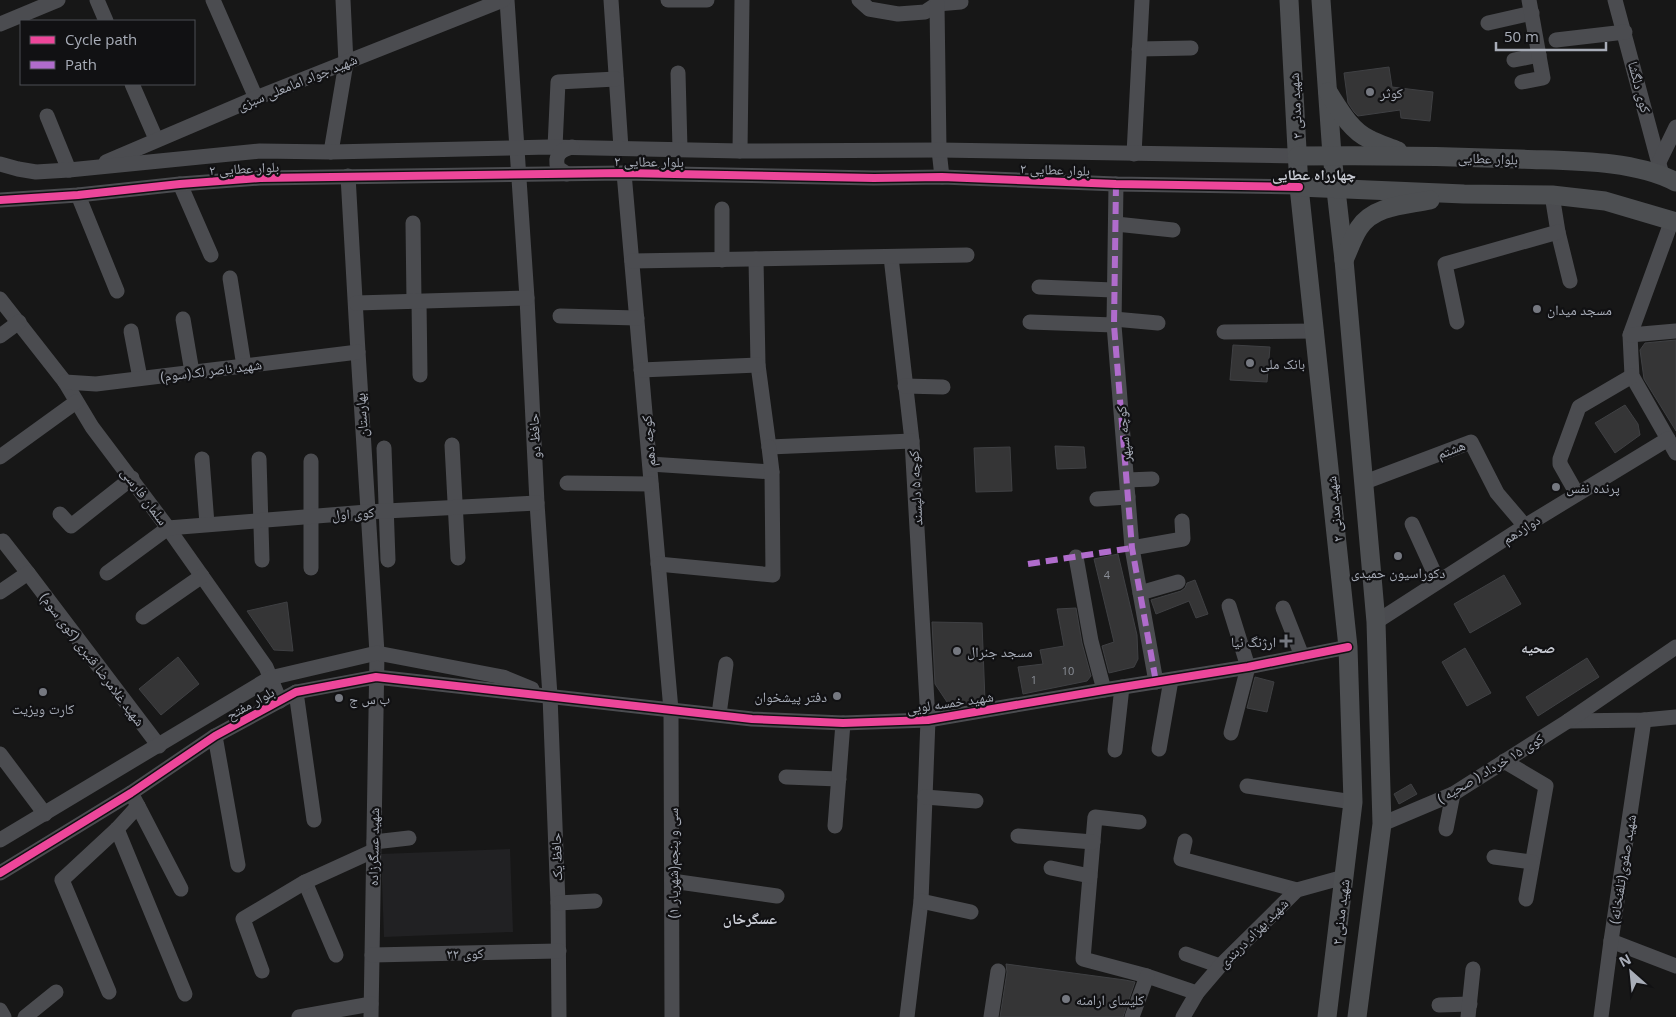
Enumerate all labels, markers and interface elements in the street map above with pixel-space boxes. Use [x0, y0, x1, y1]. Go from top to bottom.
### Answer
legend [20, 20, 195, 85]
scale bar [1496, 20, 1606, 52]
text: 50 m [1504, 26, 1539, 46]
text: Cycle path [65, 29, 137, 49]
street label: شهید جواد امامعلی سبزی [234, 49, 360, 115]
text: Path [65, 54, 97, 74]
street label: کوی دلگشا [1624, 59, 1656, 115]
street label: شهید مدنی ۲ [1284, 72, 1306, 140]
place label: کوثر [1379, 83, 1403, 102]
marker: کوثر [1364, 86, 1376, 98]
street label: بلوار عطایی [1458, 147, 1518, 169]
street label: بلوار عطایی ۲ [614, 151, 684, 171]
street label: بلوار عطایی ۲ [209, 157, 280, 179]
street label: بلوار عطایی ۲ [1020, 158, 1090, 180]
district label: چهارراه عطایی [1272, 164, 1356, 184]
place label: مسجد میدان [1547, 300, 1612, 319]
marker: مسجد میدان [1531, 303, 1543, 315]
street label: شهید ناصر لک(سوم) [159, 354, 263, 387]
place label: بانک ملی [1260, 354, 1305, 373]
marker: بانک ملی [1244, 357, 1256, 369]
street label: بهارستان [350, 392, 372, 438]
street label: کوچه سپهر [1111, 405, 1135, 464]
street label: حافظ دو [523, 413, 545, 459]
street label: کوچه دهم [636, 414, 661, 467]
street label: هشتم [1434, 435, 1468, 464]
street label: کوچه ۵ دلپسند [904, 450, 927, 526]
street label: سلمان فارسی [117, 463, 173, 529]
street label: شهید مدنی ۲ [1321, 475, 1347, 543]
place label: پرنده نفس [1566, 478, 1620, 497]
marker: پرنده نفس [1550, 481, 1562, 493]
street label: کوی اول [331, 502, 375, 524]
street label: دوازدهم [1498, 510, 1544, 549]
marker: دکوراسیون حمیدی [1392, 550, 1404, 562]
place label: دکوراسیون حمیدی [1351, 563, 1445, 582]
house number: 4 [1104, 567, 1111, 582]
street label: شهید غلامرضا قنبری (کوی سوم) [36, 588, 150, 730]
place label: ارژنگ نیا [1231, 632, 1276, 651]
marker: ارژنگ نیا [1280, 635, 1292, 647]
district label: صحیه [1521, 637, 1555, 657]
place label: مسجد جنرال [967, 642, 1033, 661]
marker: مسجد جنرال [951, 645, 963, 657]
house number: 10 [1062, 663, 1074, 678]
house number: 1 [1031, 672, 1037, 687]
street label: بلوار مفتح [222, 682, 278, 725]
marker: کارت ویزیت [37, 686, 49, 698]
street label: شهید خمسه لویی [905, 686, 995, 718]
place label: دفتر پیشخوان [754, 687, 827, 706]
place label: ب س ج [349, 689, 390, 709]
marker: دفتر پیشخوان [831, 690, 843, 702]
marker: ب س ج [333, 692, 345, 704]
place label: کارت ویزیت [12, 699, 74, 718]
street label: کوی ۱۵ خرداد ( صحیه ) [1433, 729, 1547, 807]
street label: شهید عسگرزاده [363, 808, 383, 886]
street label: سی و پنجم(شهریار ۱) [663, 808, 683, 918]
street label: شهید صفوی(تلفنخانه) [1604, 813, 1640, 925]
street label: حافظ یک [546, 832, 566, 882]
street label: شهید مدنی ۲ [1327, 878, 1353, 946]
street label: شهید بهزاد دربندی [1214, 894, 1292, 972]
district label: عسگرخان [723, 908, 777, 928]
street label: کوی ۲۲ [446, 943, 484, 963]
north arrow [1606, 947, 1656, 997]
text: N [1615, 949, 1634, 971]
place label: کلیسای ارامنه [1076, 990, 1144, 1009]
marker: کلیسای ارامنه [1060, 993, 1072, 1005]

